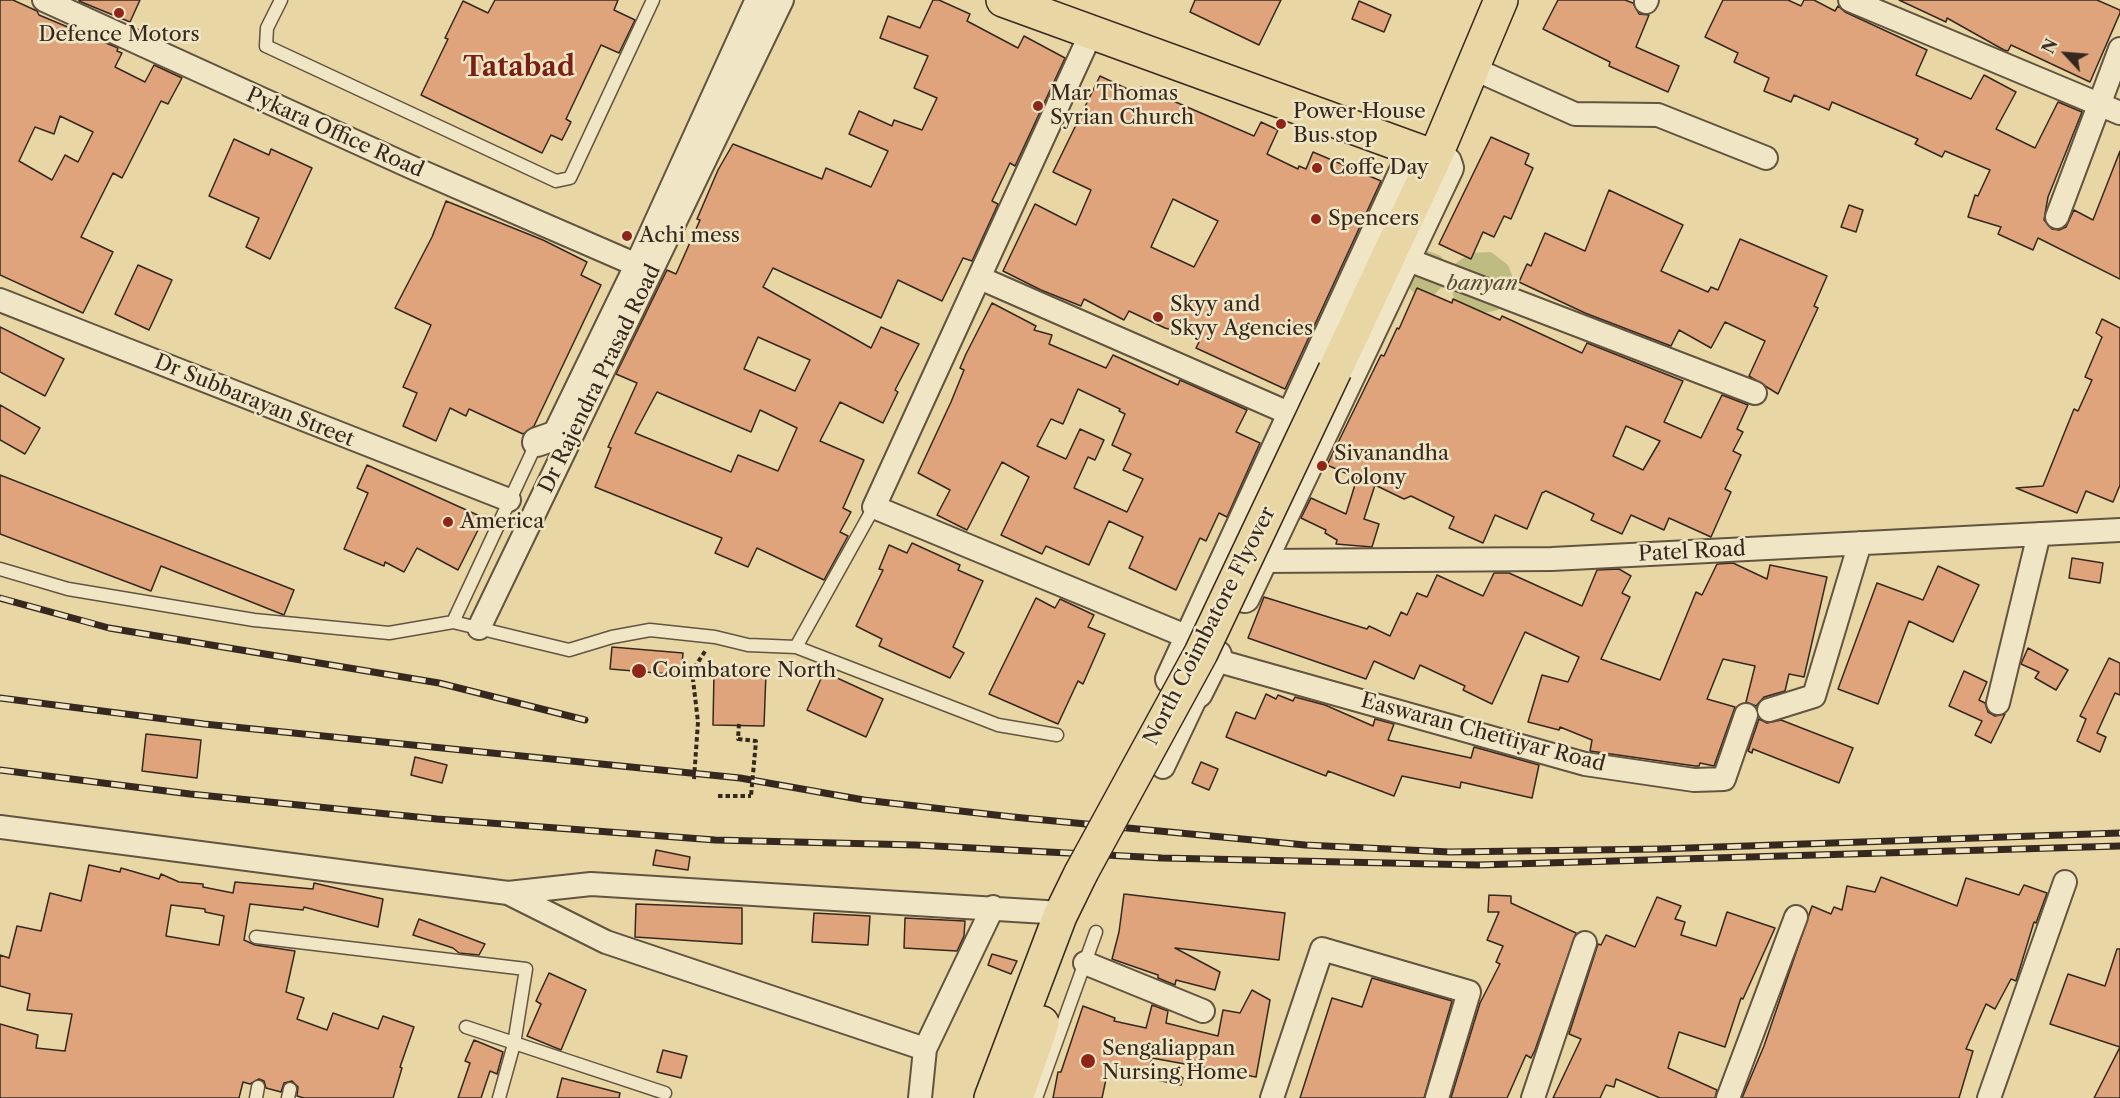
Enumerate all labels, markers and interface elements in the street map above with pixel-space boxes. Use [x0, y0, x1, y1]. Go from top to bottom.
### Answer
marker: Defence Motors [112, 6, 126, 20]
place label: Defence Motors [38, 22, 200, 48]
north arrow [2036, 24, 2096, 84]
text: N [2038, 35, 2062, 57]
district label: Tatabad [463, 52, 575, 84]
place label: Mar Thomas Syrian Church [1050, 81, 1194, 131]
street label: Pykara Office Road [242, 83, 428, 183]
marker: Mar Thomas Syrian Church [1031, 99, 1045, 113]
place label: Power House Bus stop [1293, 99, 1426, 149]
marker: Power House Bus stop [1274, 117, 1288, 131]
place label: Coffe Day [1329, 155, 1429, 181]
marker: Coffe Day [1310, 161, 1324, 175]
place label: Spencers [1328, 206, 1419, 232]
marker: Spencers [1309, 212, 1323, 226]
place label: Achi mess [639, 223, 740, 249]
marker: Achi mess [620, 229, 634, 243]
street label: Dr Rajendra Prasad Road [534, 261, 666, 497]
park label: banyan [1446, 271, 1518, 297]
place label: Skyy and Skyy Agencies [1170, 292, 1313, 342]
marker: Skyy and Skyy Agencies [1151, 310, 1165, 324]
street label: Dr Subbarayan Street [150, 349, 358, 453]
place label: Sivanandha Colony [1334, 441, 1449, 491]
marker: Sivanandha Colony [1315, 459, 1329, 473]
street label: North Coimbatore Flyover [1139, 503, 1281, 749]
place label: America [460, 509, 544, 535]
marker: America [441, 515, 455, 529]
street label: Patel Road [1638, 537, 1746, 567]
place label: Coimbatore North [652, 658, 836, 684]
marker: Coimbatore North [630, 662, 648, 680]
street label: Easwaran Chettiyar Road [1358, 688, 1608, 778]
place label: Sengaliappan Nursing Home [1102, 1036, 1248, 1086]
marker: Sengaliappan Nursing Home [1079, 1052, 1097, 1070]

